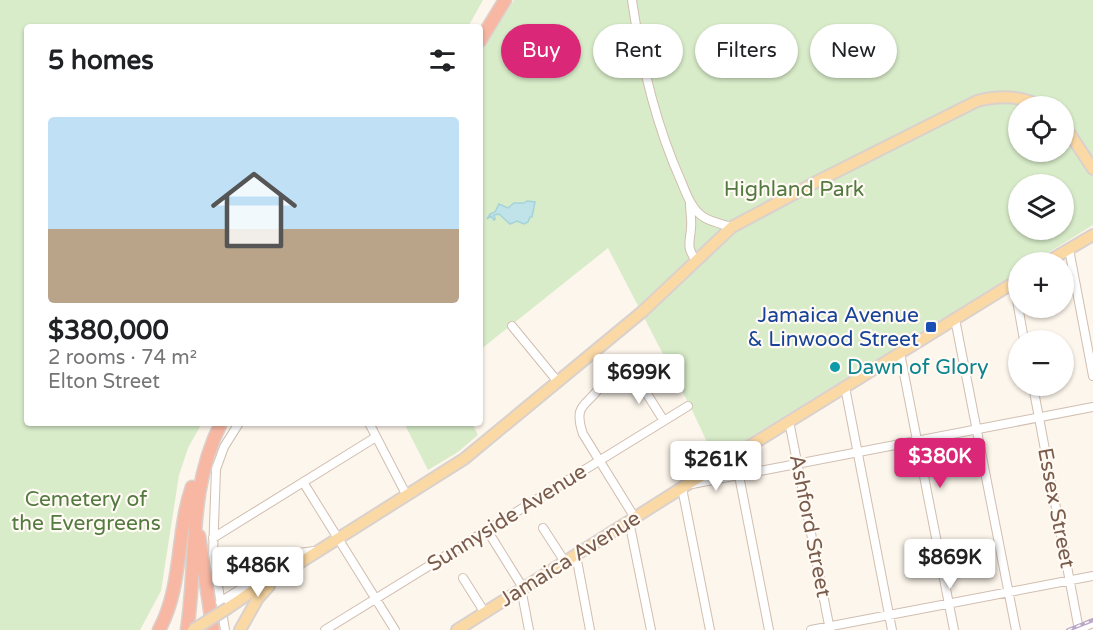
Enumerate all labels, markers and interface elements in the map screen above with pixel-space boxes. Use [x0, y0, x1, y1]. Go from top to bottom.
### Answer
chip: Buy [501, 24, 581, 78]
chip: Rent [593, 24, 683, 78]
chip: Filters [695, 24, 798, 78]
chip: New [810, 24, 897, 78]
icon: filters [426, 44, 459, 77]
text: 5 homes [48, 45, 154, 76]
map controls [1008, 96, 1074, 396]
button: locate [1008, 96, 1074, 162]
icon: home [200, 156, 308, 264]
button: layers [1008, 174, 1074, 240]
park label: Highland Park [724, 177, 864, 202]
button: + [1008, 252, 1074, 318]
place label: Jamaica Avenue & Linwood Street [747, 303, 919, 352]
text: $380,000 [48, 315, 169, 346]
marker: Jamaica Avenue & Linwood Street [924, 320, 938, 334]
button: − [1008, 330, 1074, 396]
text: 2 rooms · 74 m² [48, 346, 197, 370]
pin: $699K [597, 354, 681, 405]
place label: Dawn of Glory [847, 355, 988, 380]
marker: Dawn of Glory [828, 360, 842, 374]
text: $699K [607, 361, 671, 385]
text: Elton Street [48, 370, 160, 394]
pin: $380K [898, 438, 982, 489]
pin: $261K [674, 441, 758, 492]
text: $380K [908, 445, 972, 469]
street label: Essex Street [1032, 446, 1080, 570]
text: $261K [684, 448, 748, 472]
street label: Ashford Street [784, 452, 836, 600]
street label: Sunnyside Avenue [423, 459, 591, 577]
park label: Cemetery of the Evergreens [11, 487, 161, 536]
street label: Jamaica Avenue [495, 506, 645, 612]
pin: $869K [908, 539, 992, 590]
text: $869K [918, 546, 982, 570]
pin: $486K [216, 547, 300, 598]
text: $486K [226, 554, 290, 578]

